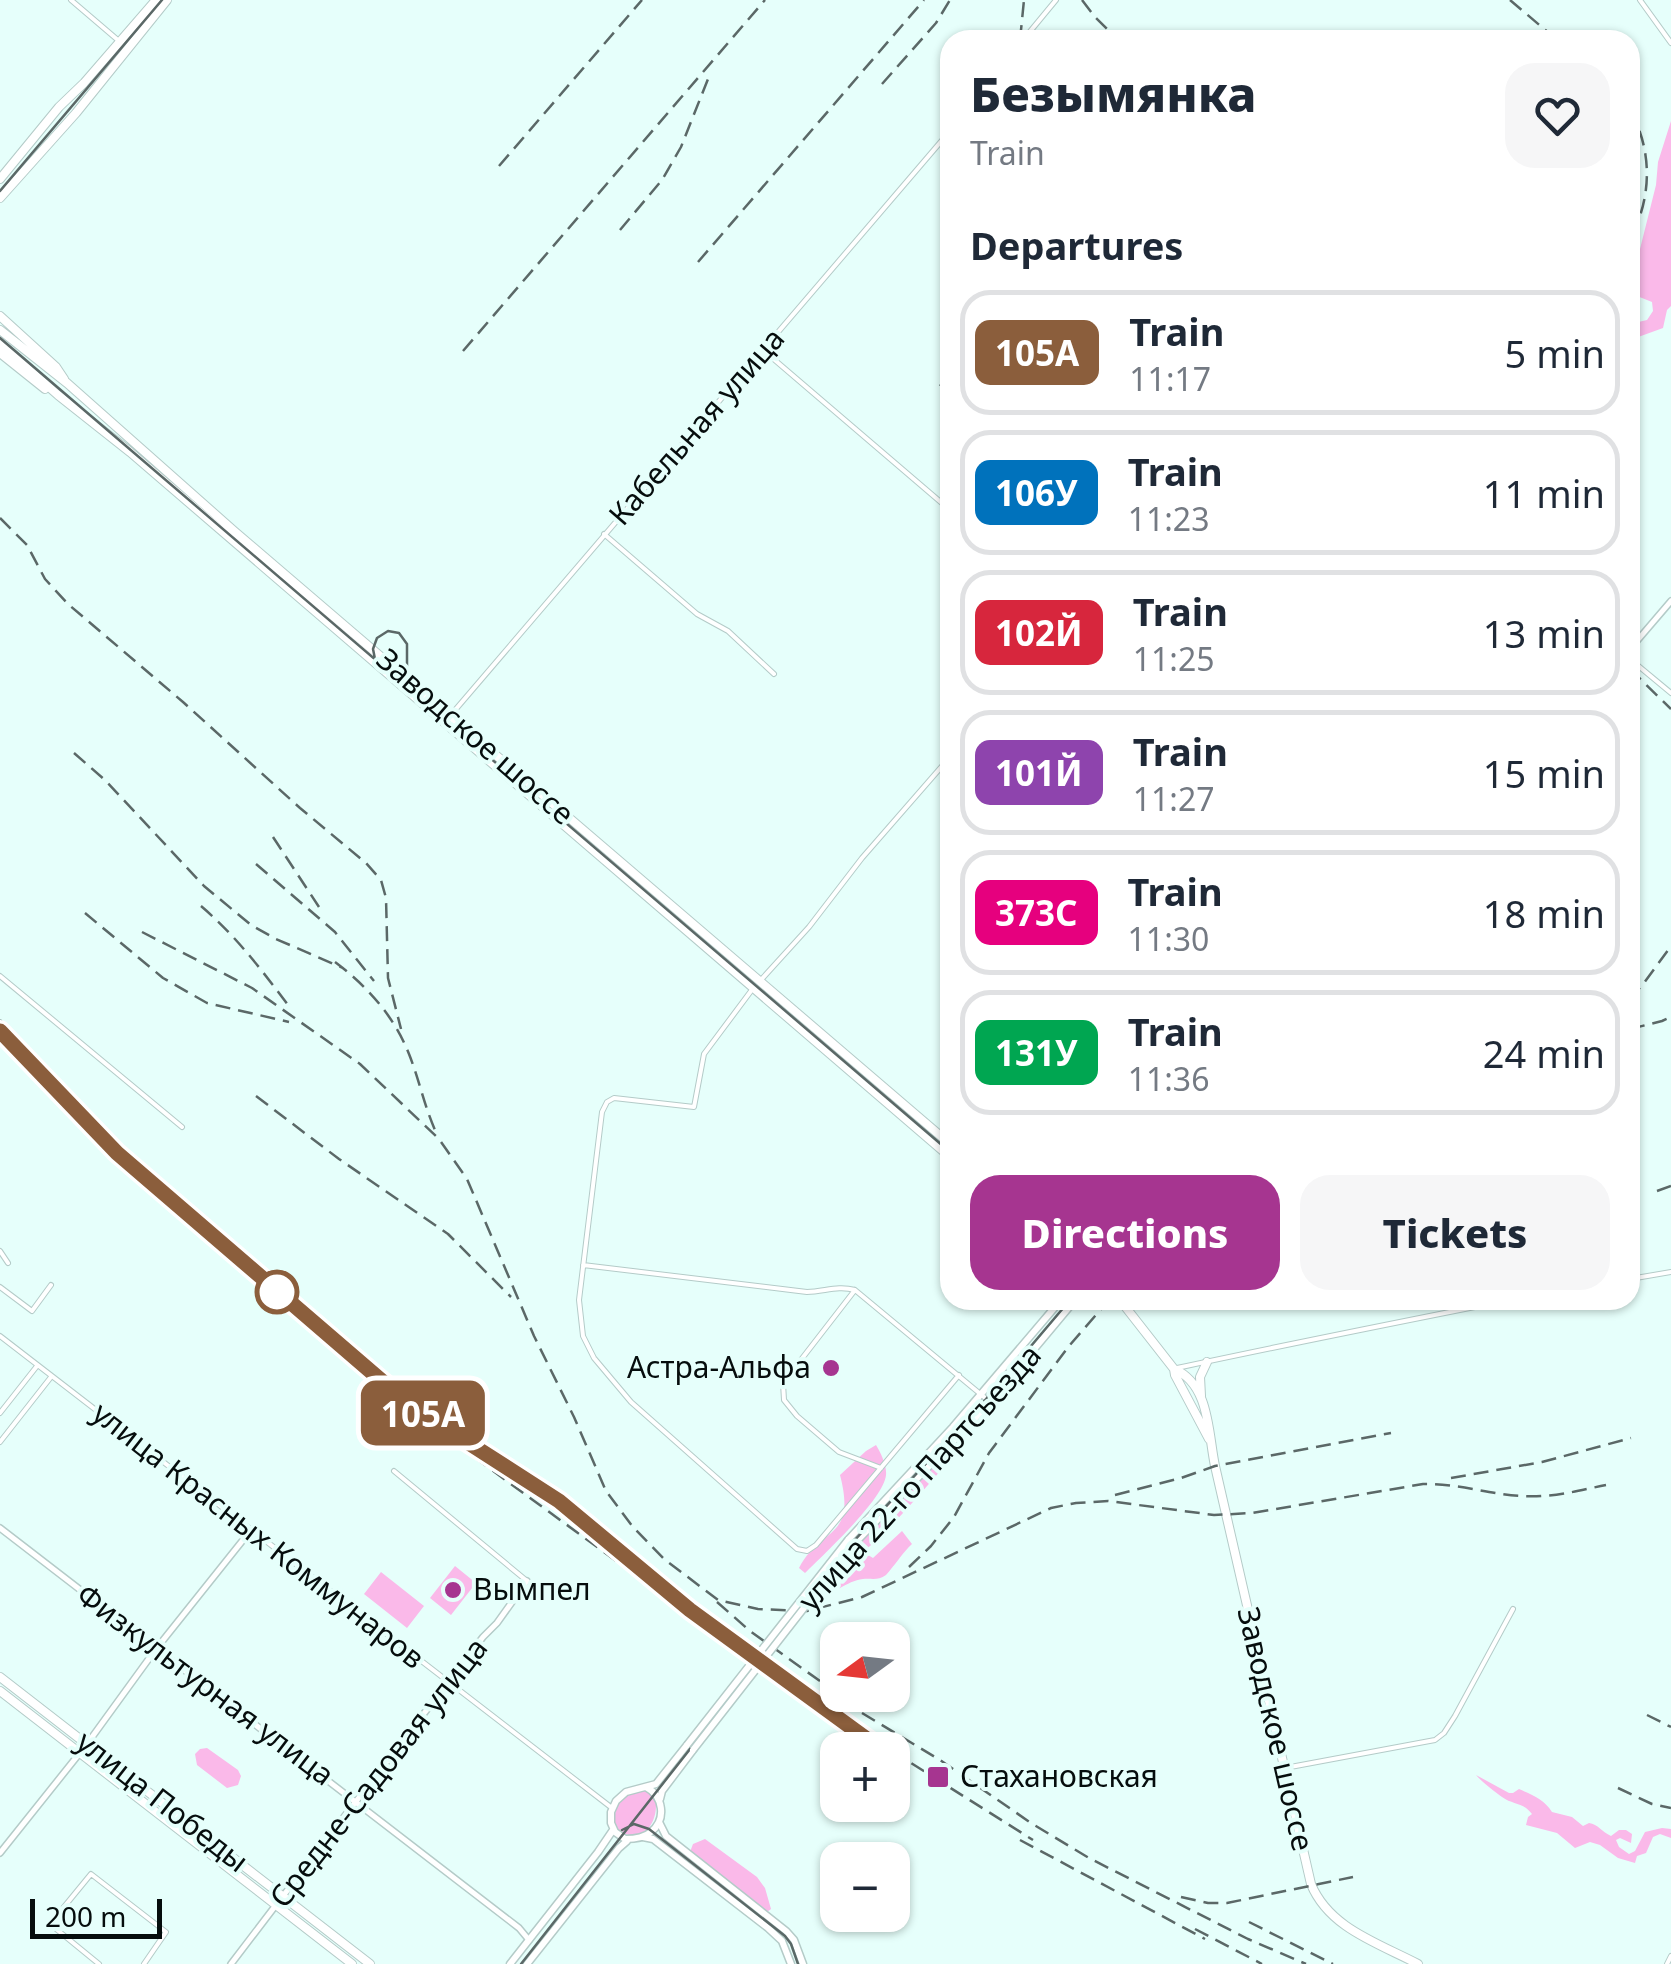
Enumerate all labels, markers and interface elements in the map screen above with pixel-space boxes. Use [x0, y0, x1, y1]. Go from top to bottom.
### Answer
text: Безымянка [970, 61, 1256, 126]
button: heart [1505, 63, 1610, 168]
text: Train [970, 131, 1045, 174]
text: Departures [970, 219, 1183, 271]
text: Train [1129, 305, 1224, 357]
street label: Кабельная улица [599, 319, 793, 533]
text: 5 min [1505, 327, 1605, 379]
text: 105А [995, 329, 1079, 376]
text: 11:17 [1129, 357, 1211, 400]
text: Train [1128, 445, 1223, 497]
text: 11 min [1483, 467, 1605, 519]
text: 106У [995, 469, 1078, 516]
text: 11:23 [1128, 497, 1209, 540]
text: Train [1133, 585, 1228, 637]
text: 13 min [1483, 607, 1605, 659]
text: 102Й [995, 609, 1083, 656]
text: 11:25 [1133, 637, 1215, 680]
street label: Заводское шоссе [369, 639, 583, 833]
text: Train [1133, 725, 1228, 777]
text: 15 min [1483, 747, 1605, 799]
text: 101Й [995, 749, 1083, 796]
text: 11:27 [1133, 777, 1215, 820]
text: Train [1128, 865, 1223, 917]
text: 18 min [1483, 887, 1605, 939]
text: 373C [995, 889, 1078, 936]
text: 11:30 [1128, 917, 1209, 960]
text: Train [1128, 1005, 1223, 1057]
text: 24 min [1483, 1027, 1605, 1079]
text: 131У [995, 1029, 1078, 1076]
text: 11:36 [1128, 1057, 1209, 1100]
button: Directions [970, 1175, 1280, 1290]
button: Tickets [1300, 1175, 1610, 1290]
unlabelled marker [256, 1271, 298, 1313]
street label: улица 22-го Партсъезда [788, 1335, 1050, 1619]
place label: Астра-Альфа [627, 1346, 811, 1387]
marker: Астра-Альфа [820, 1357, 842, 1379]
line badge: 105А [353, 1380, 493, 1446]
text: 105А [381, 1390, 465, 1437]
street label: улица Красных Коммунаров [84, 1392, 433, 1678]
place label: Вымпел [473, 1568, 591, 1609]
street label: Физкультурная улица [69, 1573, 343, 1794]
marker: Вымпел [442, 1579, 464, 1601]
street label: Заводское шоссе [1228, 1603, 1324, 1855]
north arrow [820, 1622, 910, 1712]
map controls [820, 1622, 910, 1932]
street label: Средне-Садовая улица [259, 1629, 496, 1916]
street label: улица Победы [68, 1721, 257, 1881]
button: + [820, 1732, 910, 1822]
place label: Стахановская [960, 1755, 1158, 1796]
marker: Стахановская [925, 1764, 951, 1790]
button: − [820, 1842, 910, 1932]
scale bar [30, 1894, 162, 1938]
text: 200 m [45, 1897, 127, 1935]

